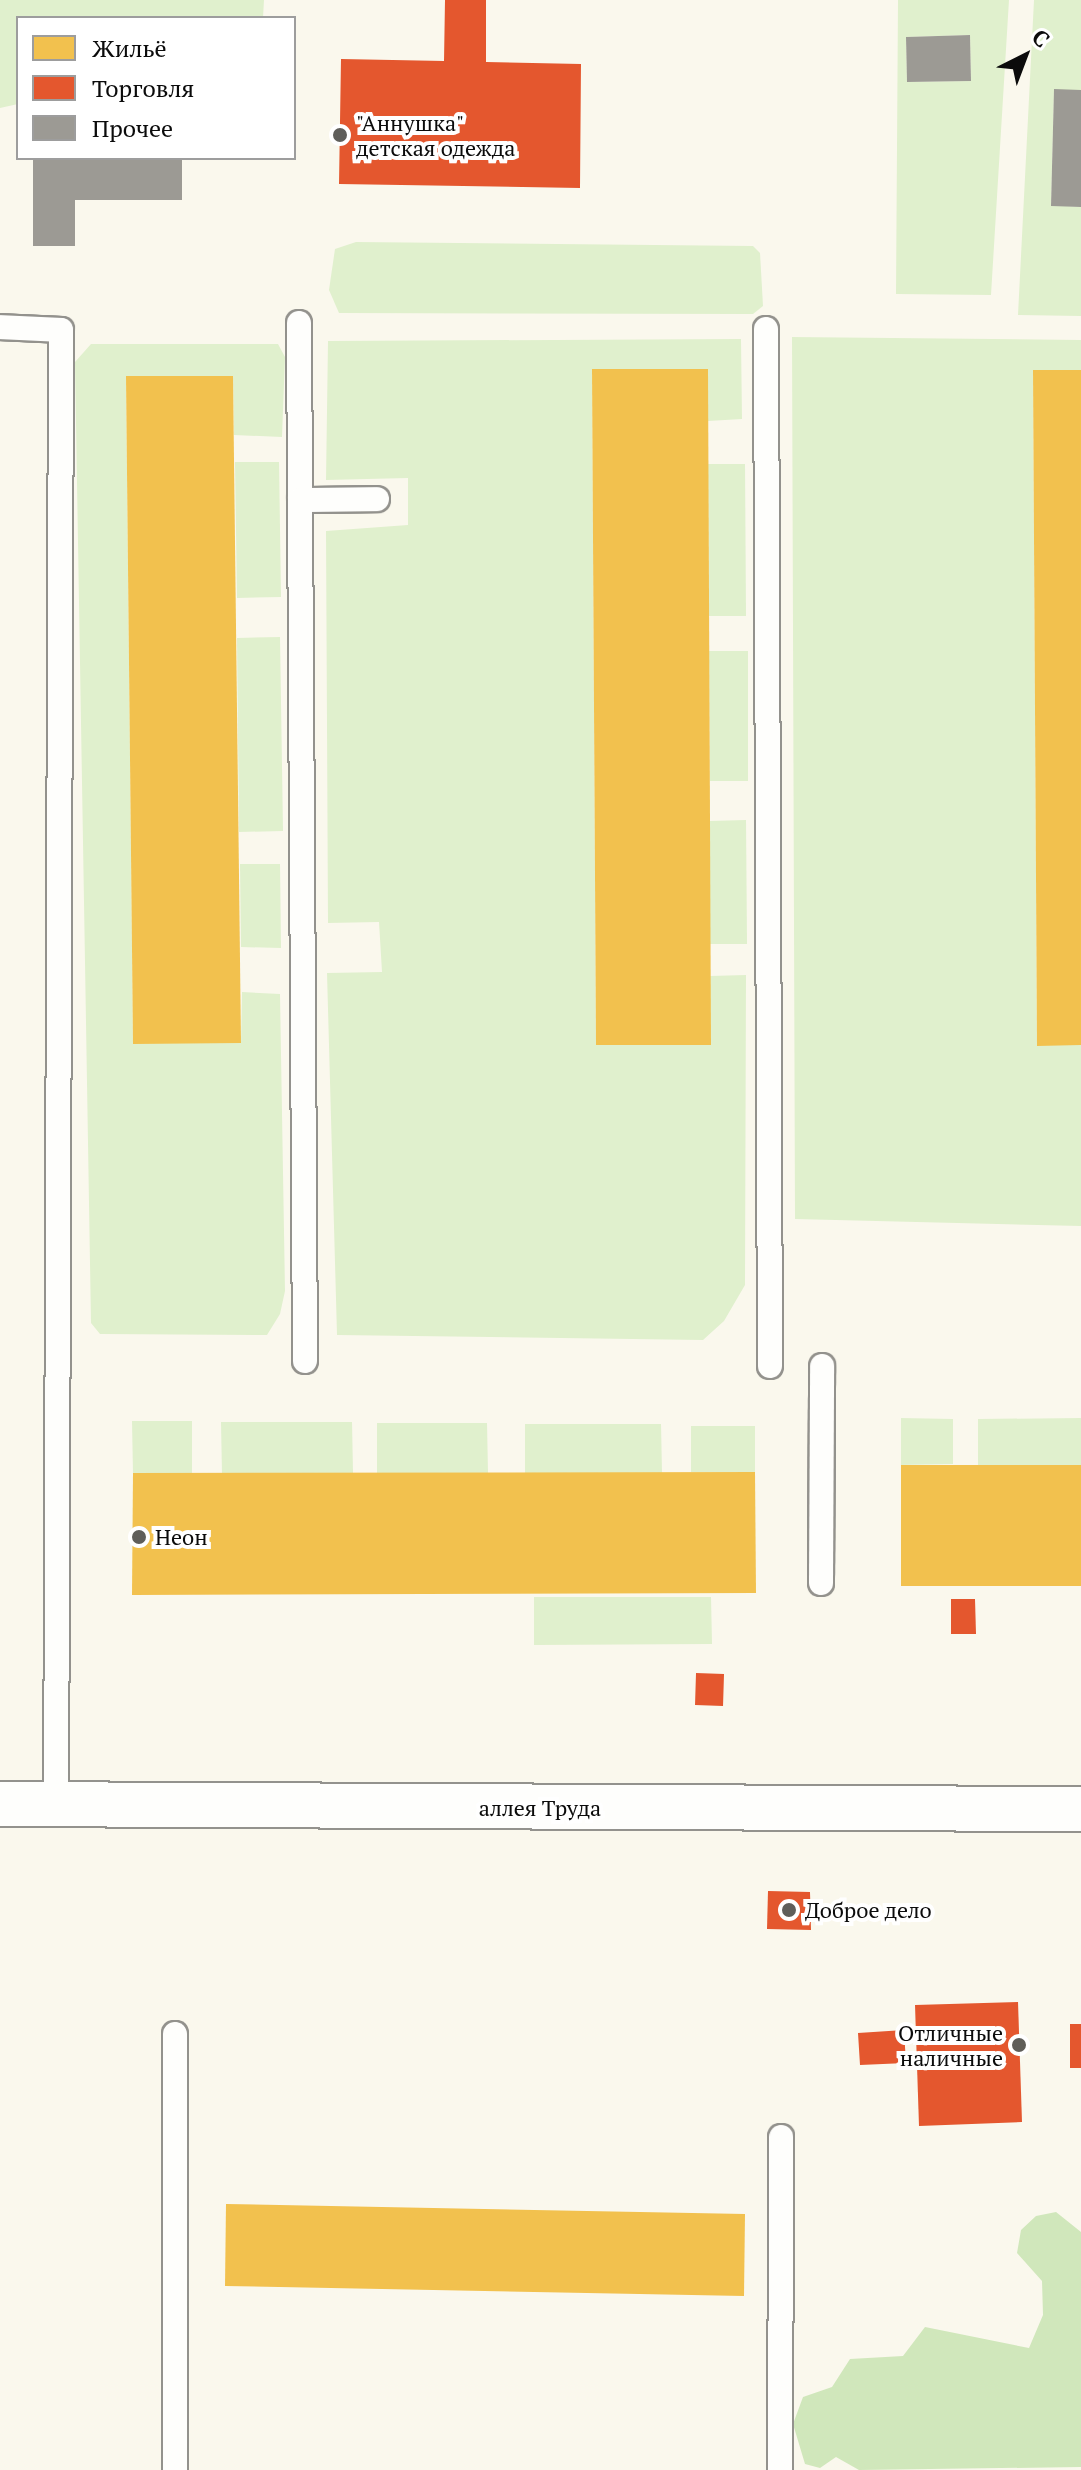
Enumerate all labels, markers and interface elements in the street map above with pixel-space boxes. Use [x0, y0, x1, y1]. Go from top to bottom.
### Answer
legend [16, 16, 296, 160]
north arrow [985, 16, 1065, 96]
text: С [1026, 22, 1056, 53]
text: Жильё [92, 32, 166, 64]
text: Торговля [92, 72, 194, 104]
place label: "Аннушка" детская одежда [356, 109, 515, 160]
text: Прочее [92, 112, 173, 144]
marker: "Аннушка" детская одежда [331, 126, 349, 144]
place label: Неон [155, 1524, 208, 1550]
marker: Неон [130, 1528, 148, 1546]
street label: аллея Труда [479, 1795, 601, 1821]
place label: Доброе дело [805, 1897, 932, 1923]
marker: Доброе дело [780, 1901, 798, 1919]
place label: Отличные наличные [898, 2019, 1003, 2070]
marker: Отличные наличные [1010, 2036, 1028, 2054]

